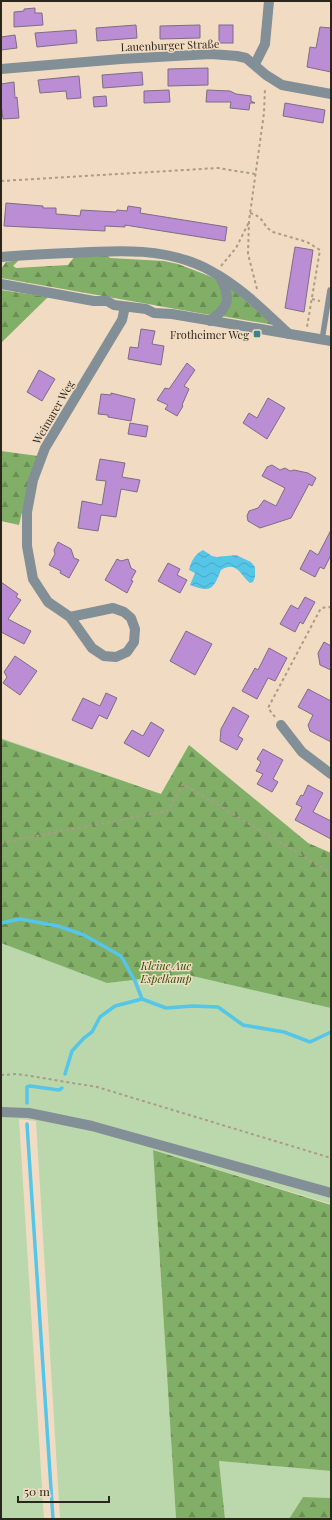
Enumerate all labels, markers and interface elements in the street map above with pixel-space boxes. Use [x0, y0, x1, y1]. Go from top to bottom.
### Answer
street label: Lauenburger Straße [120, 36, 220, 54]
place label: Frotheimer Weg [170, 327, 249, 342]
marker: Frotheimer Weg [252, 329, 262, 339]
street label: Weimarer Weg [28, 377, 77, 447]
park label: Kleine Aue Espelkamp [139, 958, 192, 986]
scale bar [18, 1478, 109, 1504]
text: 50 m [24, 1483, 50, 1499]

